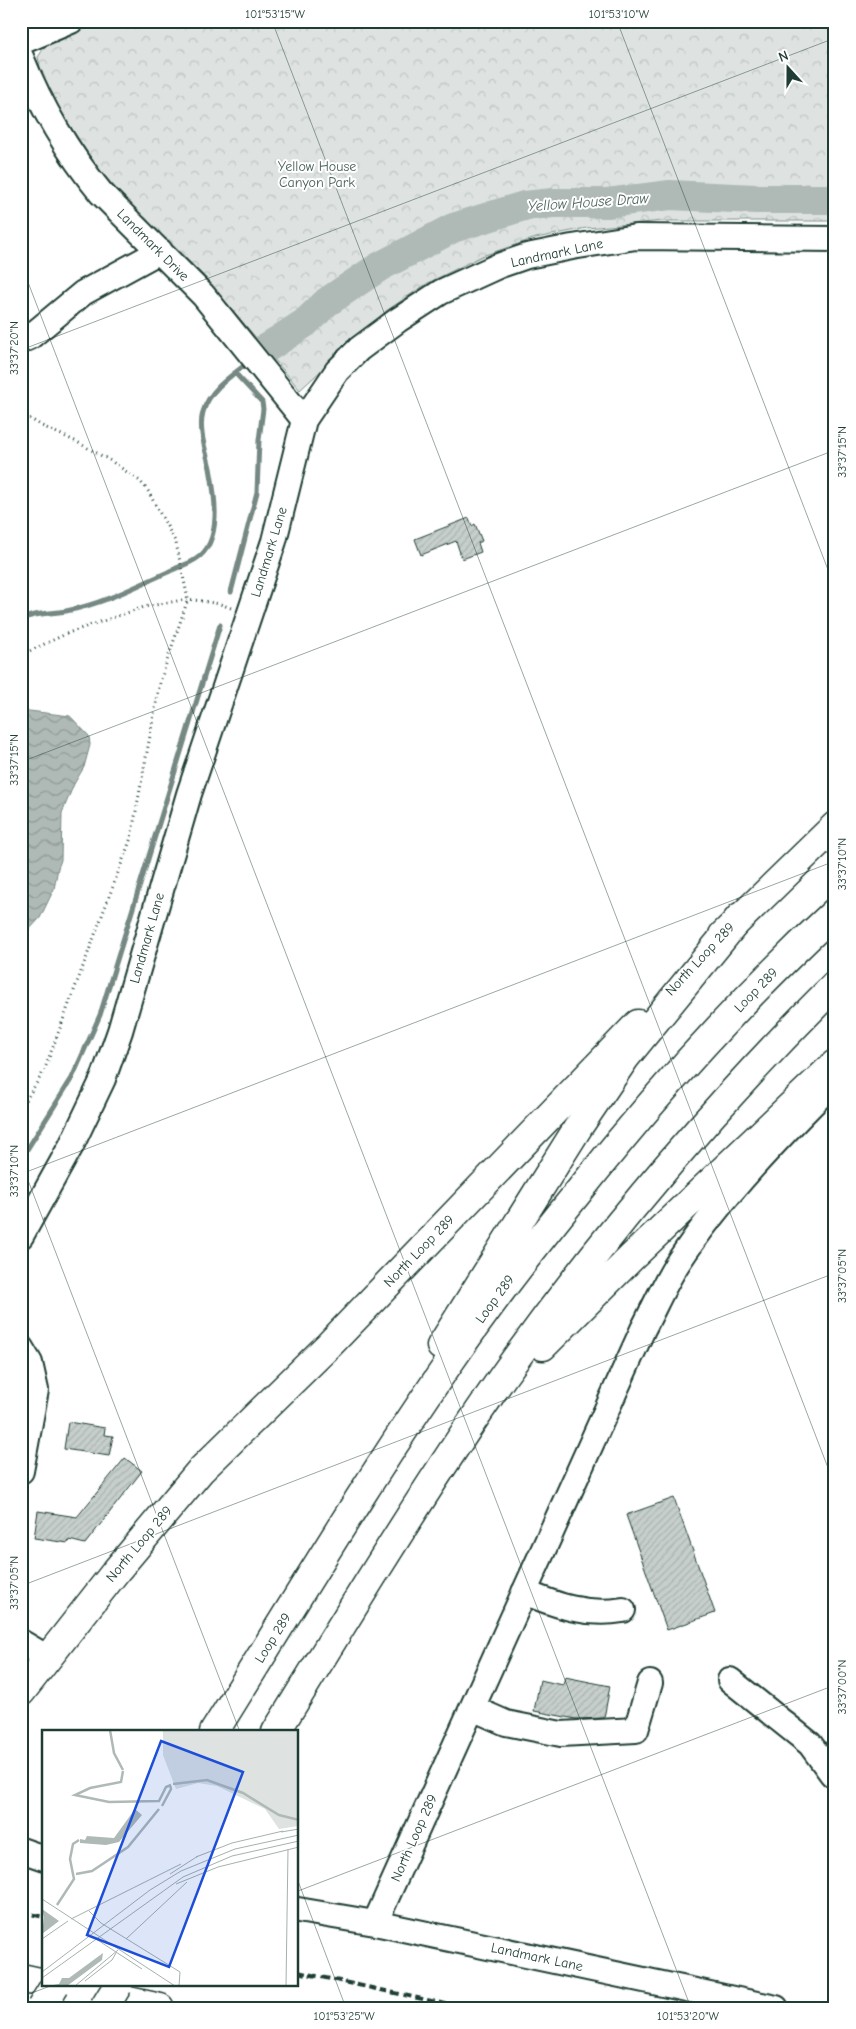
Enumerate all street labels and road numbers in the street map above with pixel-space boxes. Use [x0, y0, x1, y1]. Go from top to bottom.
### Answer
street label: Landmark Drive [113, 205, 193, 285]
street label: Landmark Lane [509, 235, 605, 271]
street label: Landmark Lane [247, 505, 291, 599]
street label: Landmark Lane [126, 891, 168, 985]
street label: North Loop 289 [662, 919, 738, 999]
street label: Loop 289 [731, 964, 781, 1016]
street label: North Loop 289 [380, 1211, 458, 1291]
street label: Loop 289 [472, 1271, 518, 1327]
street label: North Loop 289 [102, 1503, 176, 1585]
street label: Loop 289 [251, 1610, 295, 1666]
street label: North Loop 289 [387, 1792, 441, 1884]
street label: Landmark Lane [489, 1939, 585, 1975]

